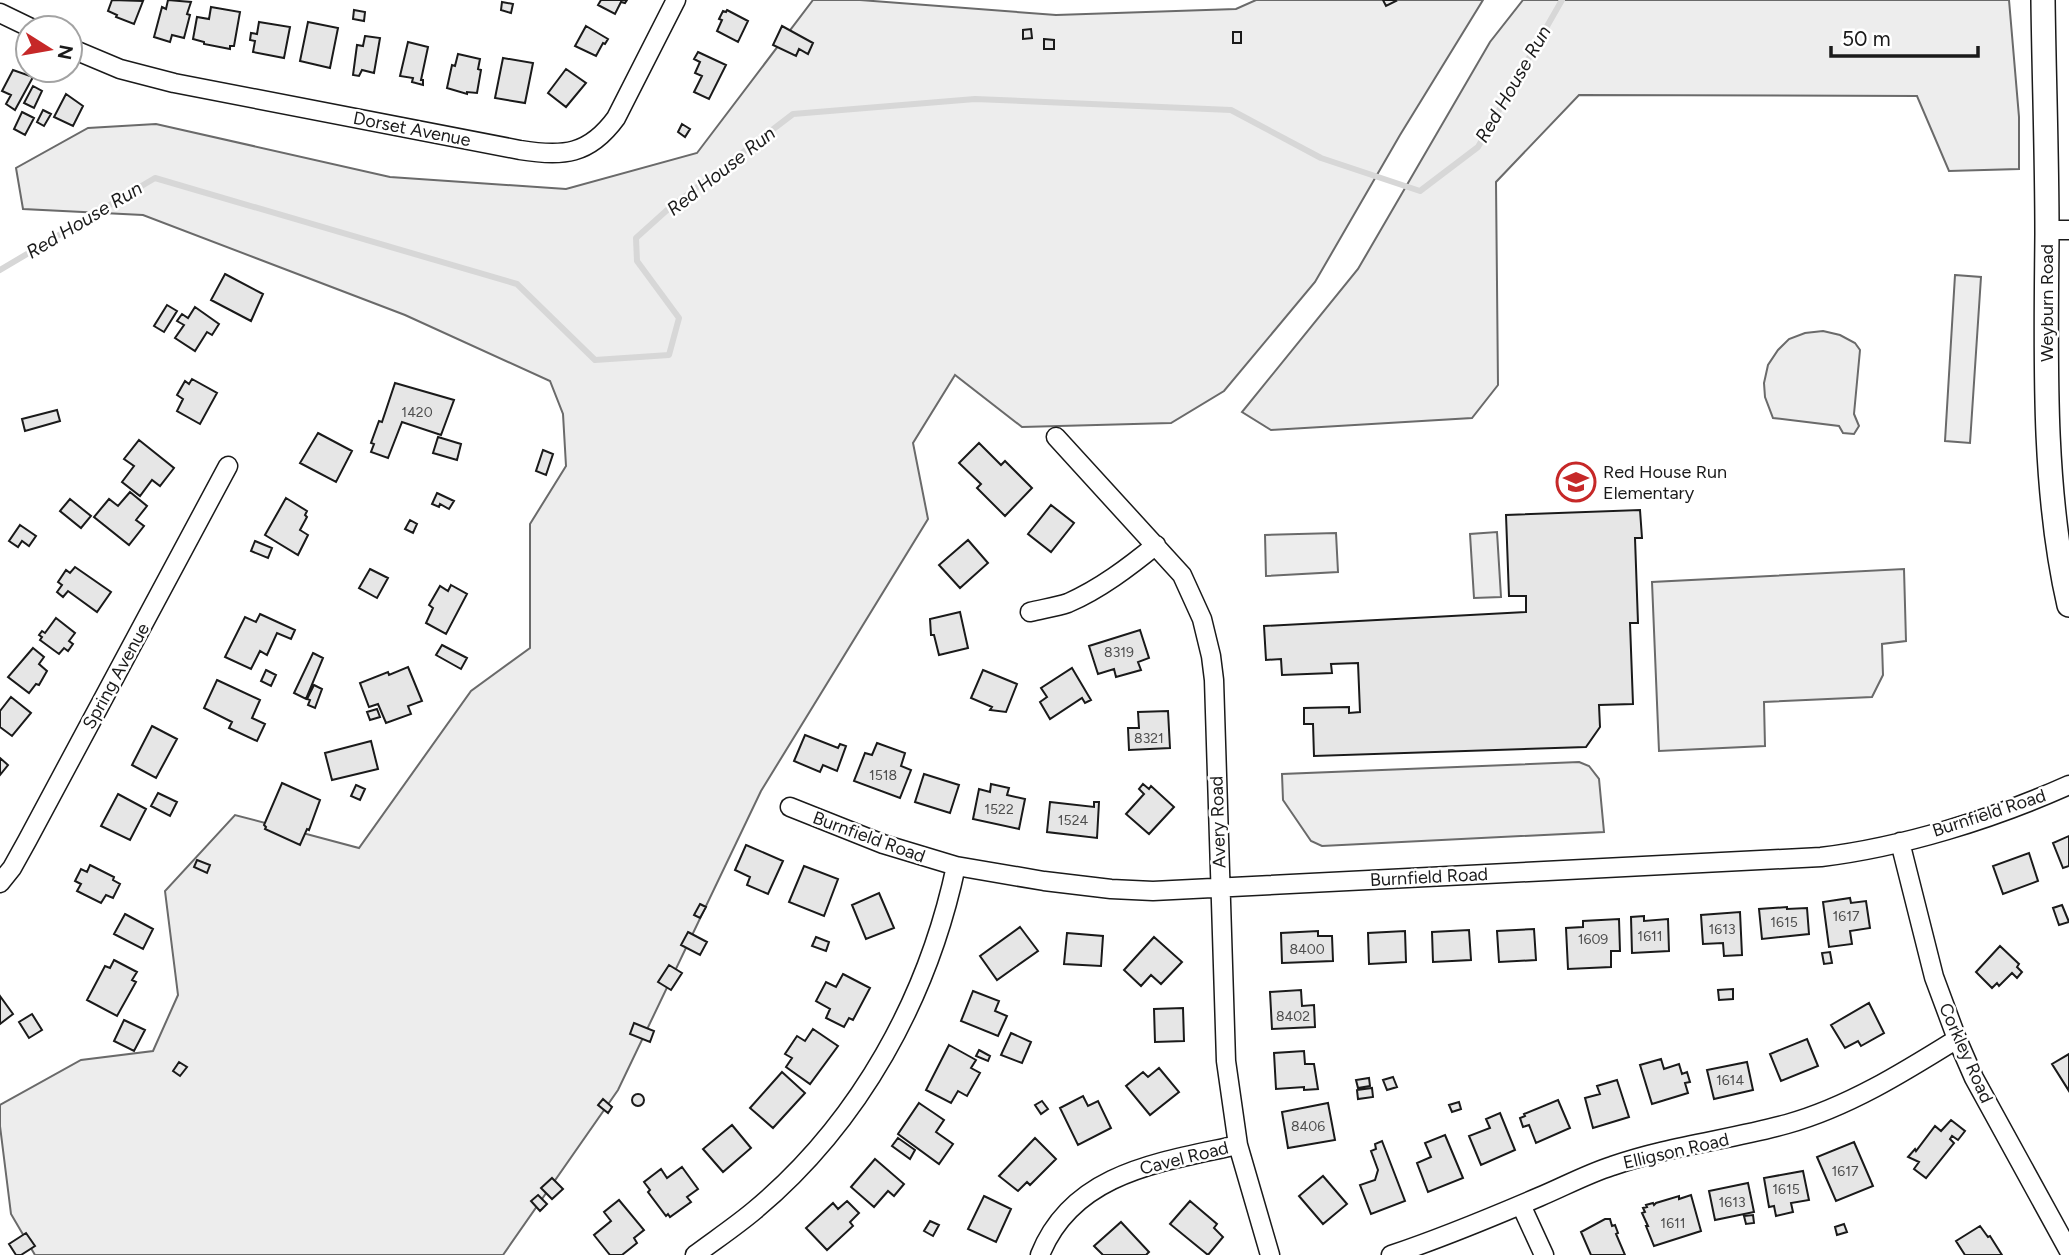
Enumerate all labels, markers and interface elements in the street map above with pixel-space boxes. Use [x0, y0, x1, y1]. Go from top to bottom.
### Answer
north arrow [14, 14, 84, 84]
scale bar [1831, 14, 1978, 58]
water label: Red House Run [1470, 21, 1556, 147]
text: 50 m [1842, 26, 1891, 51]
text: N [53, 43, 78, 62]
street label: Dorset Avenue [351, 107, 473, 151]
water label: Red House Run [662, 121, 780, 220]
water label: Red House Run [22, 176, 146, 264]
street label: Weyburn Road [2036, 244, 2058, 362]
house number: 1420 [401, 404, 433, 421]
school or university icon: Red House Run Elementary [1555, 461, 1597, 503]
place label: Red House Run Elementary [1603, 461, 1727, 504]
street label: Spring Avenue [78, 619, 154, 733]
house number: 8319 [1104, 644, 1134, 661]
house number: 8321 [1134, 730, 1164, 747]
house number: 1518 [869, 767, 897, 784]
street label: Avery Road [1205, 775, 1231, 869]
street label: Burnfield Road [1929, 784, 2049, 842]
house number: 1522 [984, 801, 1014, 818]
street label: Burnfield Road [810, 806, 928, 868]
house number: 1524 [1058, 812, 1088, 829]
street label: Burnfield Road [1369, 863, 1489, 891]
house number: 1617 [1832, 908, 1860, 925]
house number: 1615 [1770, 914, 1798, 931]
house number: 1613 [1708, 921, 1736, 938]
house number: 1611 [1637, 928, 1663, 945]
house number: 1609 [1578, 931, 1608, 948]
house number: 8400 [1289, 941, 1325, 958]
street label: Corkley Road [1934, 1000, 1998, 1106]
house number: 8402 [1276, 1008, 1310, 1025]
house number: 1614 [1716, 1072, 1744, 1089]
house number: 8406 [1291, 1118, 1325, 1135]
street label: Elligson Road [1621, 1128, 1731, 1174]
street label: Cavel Road [1137, 1136, 1231, 1180]
house number: 1617 [1831, 1163, 1859, 1180]
house number: 1615 [1772, 1181, 1800, 1198]
house number: 1613 [1718, 1194, 1746, 1211]
house number: 1611 [1660, 1215, 1686, 1232]

